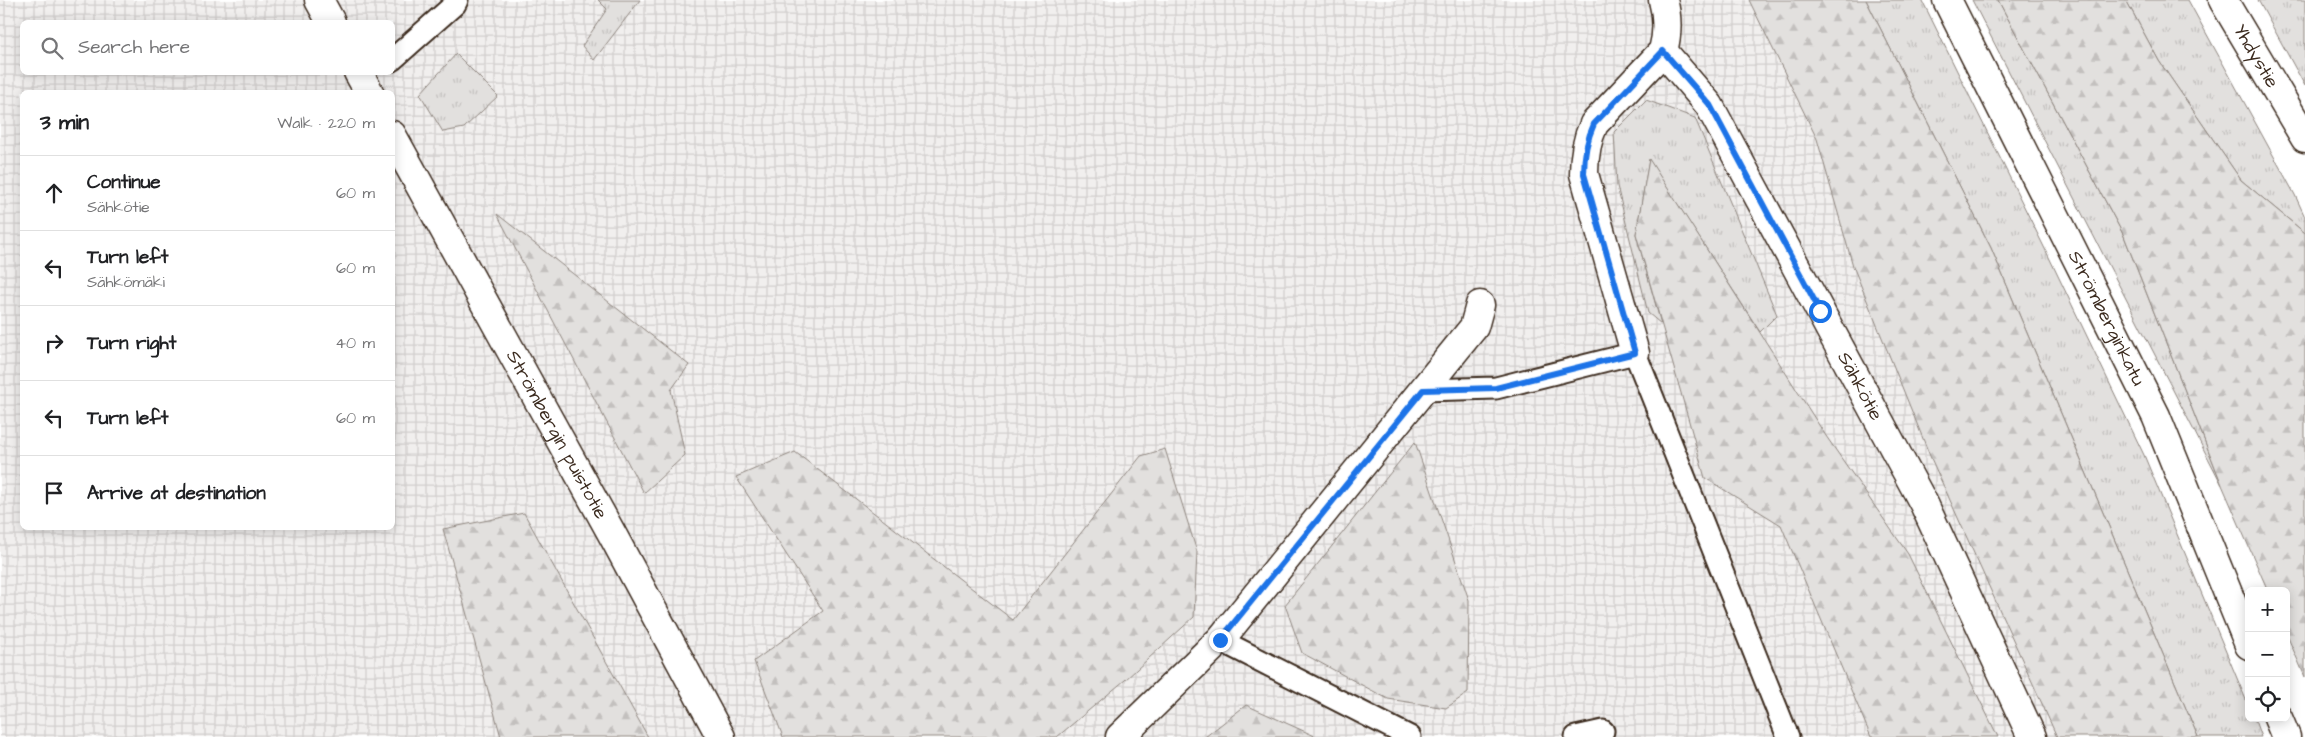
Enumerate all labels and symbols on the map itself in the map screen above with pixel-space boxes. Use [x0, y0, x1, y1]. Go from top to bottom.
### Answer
street label: Yhdystie [2227, 19, 2286, 93]
street label: Strömberginkatu [2061, 246, 2152, 391]
route start [1809, 300, 1832, 323]
street label: Strömbergin puistotie [500, 345, 615, 524]
street label: Sähkötie [1831, 347, 1890, 425]
route end [1209, 629, 1232, 652]

